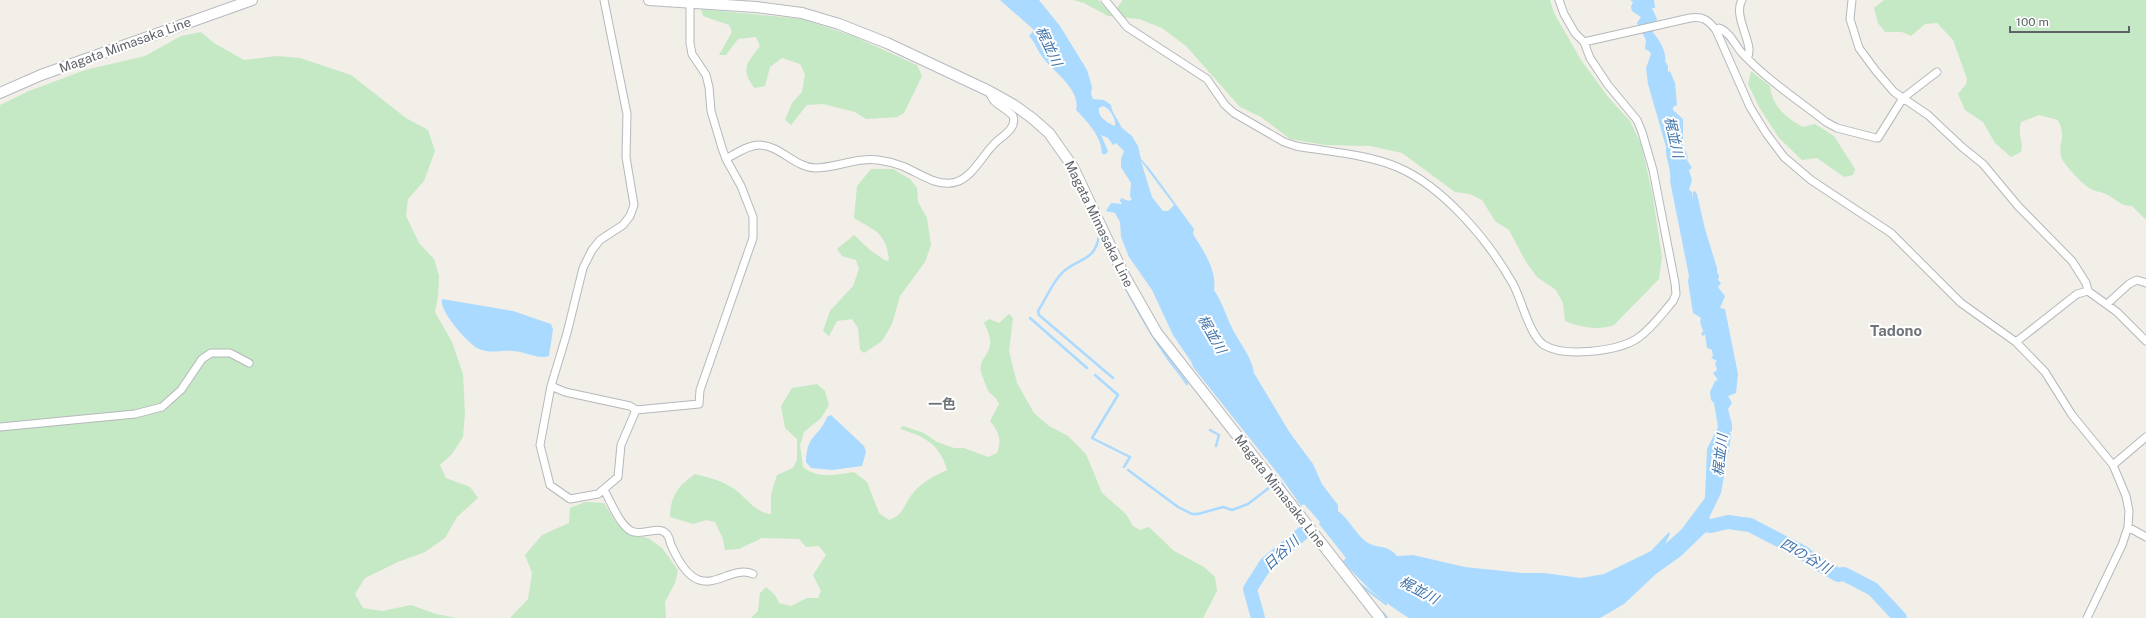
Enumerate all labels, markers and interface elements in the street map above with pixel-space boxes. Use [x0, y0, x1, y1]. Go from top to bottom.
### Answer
scale bar [2010, 8, 2129, 34]
street label: Magata Mimasaka Line [57, 14, 193, 76]
text: 100 m [2016, 15, 2049, 29]
water label: 梶並川 [1033, 24, 1066, 70]
water label: 梶並川 [1661, 115, 1687, 161]
street label: Magata Mimasaka Line [1062, 158, 1136, 290]
water label: 梶並川 [1195, 312, 1230, 358]
district label: Tadono [1870, 322, 1922, 339]
district label: 一色 [928, 396, 956, 412]
water label: 梶並川 [1710, 431, 1731, 477]
street label: Magata Mimasaka Line [1231, 432, 1329, 550]
water label: 日谷川 [1260, 531, 1303, 573]
water label: 四の谷川 [1778, 535, 1836, 578]
water label: 梶並川 [1397, 573, 1443, 608]

